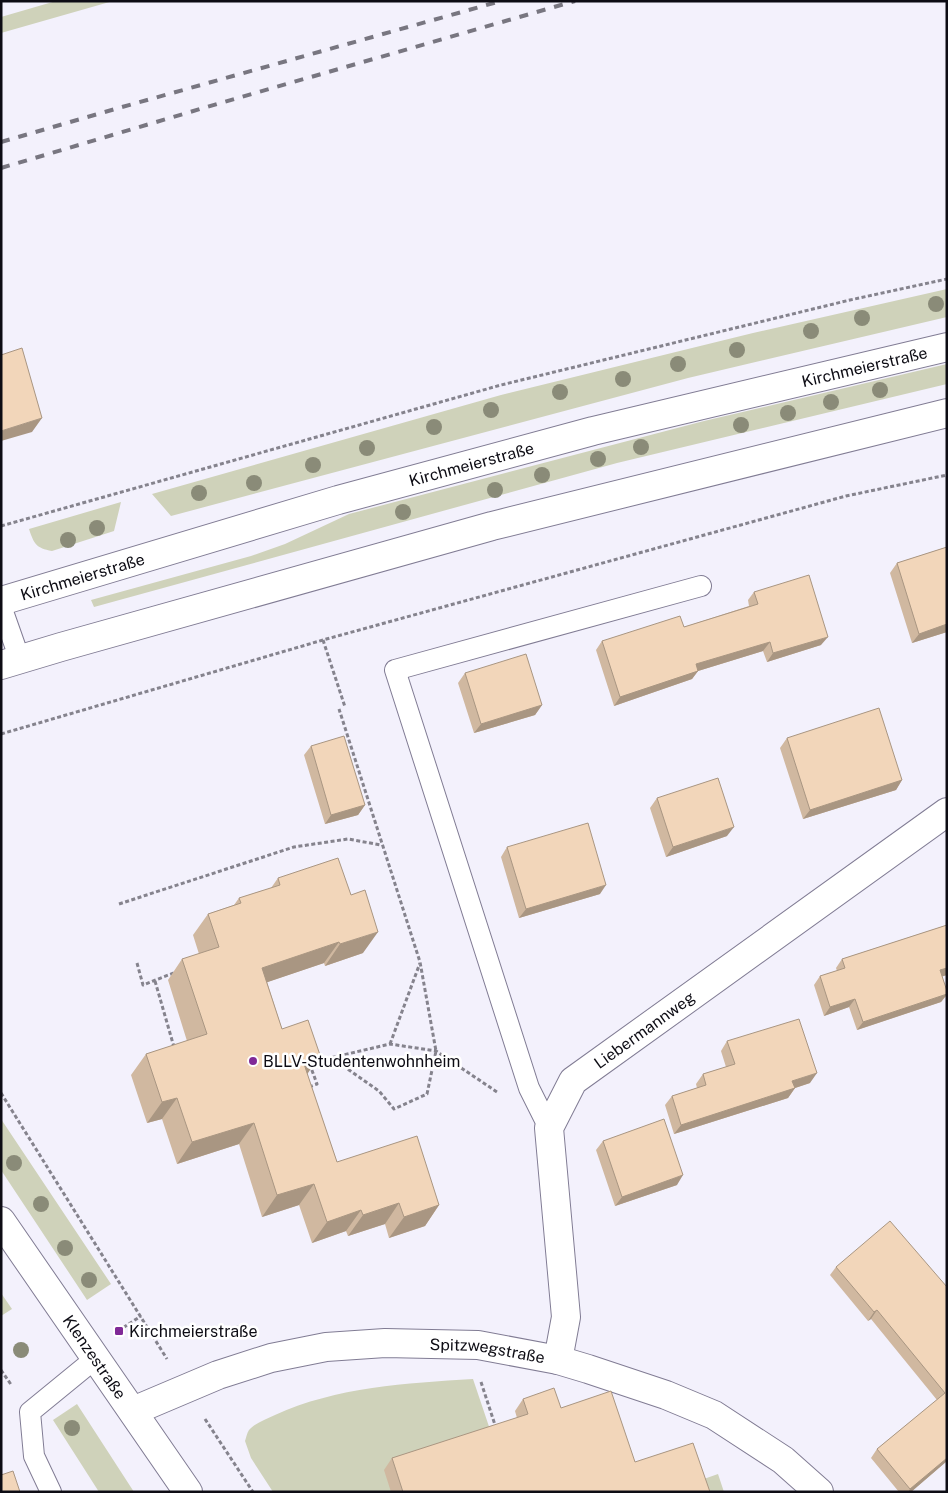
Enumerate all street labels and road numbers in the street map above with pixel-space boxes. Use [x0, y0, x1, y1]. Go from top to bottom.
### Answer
street label: Kirchmeierstraße [800, 342, 929, 391]
street label: Kirchmeierstraße [407, 438, 536, 490]
street label: Kirchmeierstraße [18, 549, 147, 604]
street label: Liebermannweg [590, 987, 698, 1072]
street label: Klenzestraße [59, 1311, 130, 1402]
street label: Spitzwegstraße [429, 1334, 547, 1367]

